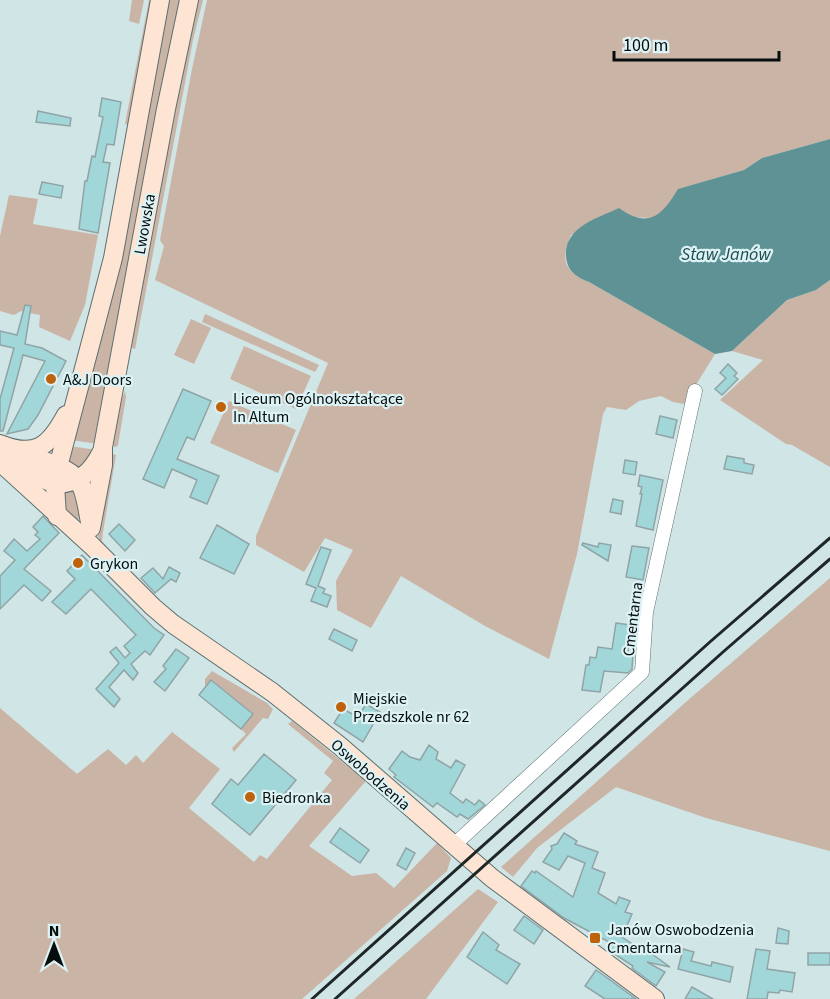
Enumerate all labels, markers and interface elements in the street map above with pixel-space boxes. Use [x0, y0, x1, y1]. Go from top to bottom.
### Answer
scale bar [614, 24, 779, 62]
text: 100 m [623, 33, 668, 58]
street label: Lwowska [129, 192, 161, 256]
water label: Staw Janów [681, 242, 771, 267]
place label: A&J Doors [63, 369, 132, 391]
marker: A&J Doors [44, 372, 58, 386]
place label: Liceum Ogólnokształcące In Altum [233, 388, 403, 428]
marker: Liceum Ogólnokształcące In Altum [214, 400, 228, 414]
place label: Grykon [90, 553, 138, 575]
marker: Grykon [71, 556, 85, 570]
street label: Cmentarna [618, 581, 648, 657]
place label: Miejskie Przedszkole nr 62 [353, 688, 469, 728]
marker: Miejskie Przedszkole nr 62 [334, 700, 348, 714]
street label: Oswobodzenia [326, 734, 415, 816]
place label: Biedronka [262, 787, 331, 809]
marker: Biedronka [243, 790, 257, 804]
north arrow [24, 915, 84, 975]
place label: Janów Oswobodzenia Cmentarna [607, 919, 754, 959]
text: N [49, 920, 59, 942]
marker: Janów Oswobodzenia Cmentarna [588, 931, 602, 945]

